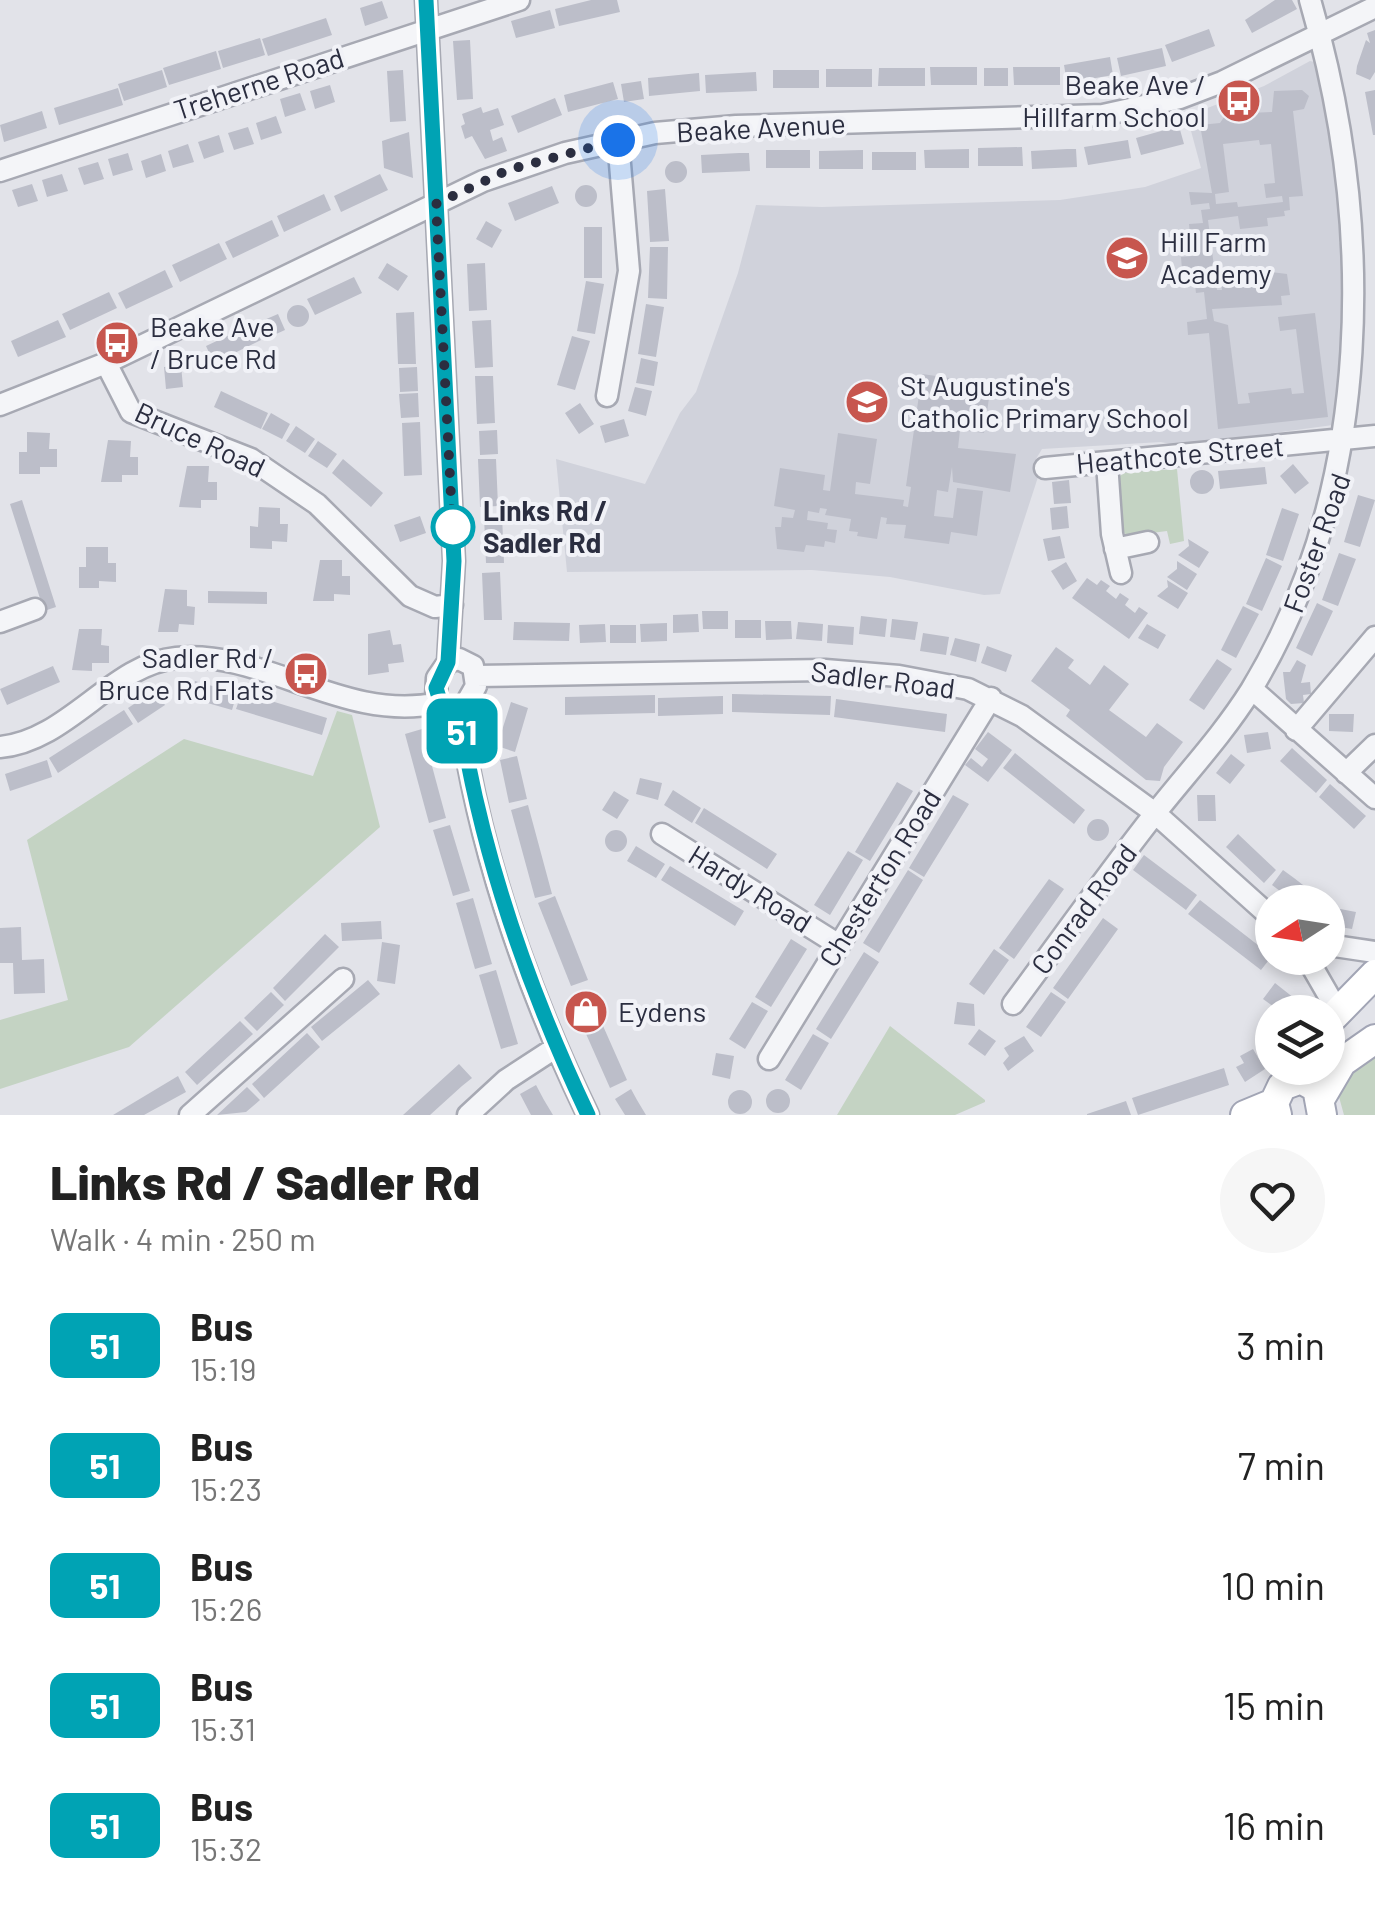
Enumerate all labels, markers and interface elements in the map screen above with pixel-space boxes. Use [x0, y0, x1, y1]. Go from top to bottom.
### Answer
street label: Treherne Road [169, 40, 348, 127]
place label: Beake Ave / Hillfarm School [1022, 67, 1206, 133]
bus stop icon: Beake Ave / Hillfarm School [1216, 78, 1262, 124]
street label: Beake Avenue [675, 106, 847, 148]
your location [593, 115, 643, 165]
place label: Hill Farm Academy [1160, 224, 1272, 290]
school or university icon: Hill Farm Academy [1104, 235, 1150, 281]
place label: Beake Ave / Bruce Rd [150, 309, 277, 375]
bus stop icon: Beake Ave / Bruce Rd [94, 320, 140, 366]
place label: St Augustine's Catholic Primary School [900, 368, 1189, 434]
school or university icon: St Augustine's Catholic Primary School [844, 379, 890, 425]
street label: Bruce Road [130, 394, 271, 484]
street label: Heathcote Street [1074, 428, 1285, 480]
street label: Foster Road [1275, 468, 1357, 617]
place label: Links Rd / Sadler Rd [483, 493, 607, 559]
marker: Links Rd / Sadler Rd [432, 506, 474, 548]
place label: Sadler Rd / Bruce Rd Flats [98, 640, 274, 706]
bus stop icon: Sadler Rd / Bruce Rd Flats [283, 651, 329, 697]
street label: Sadler Road [809, 653, 957, 705]
line badge: 51 [417, 698, 507, 764]
text: 51 [447, 710, 477, 752]
street label: Chesterton Road [811, 782, 947, 973]
street label: Conrad Road [1023, 836, 1143, 980]
street label: Hardy Road [683, 837, 818, 939]
north arrow [1255, 885, 1345, 975]
map controls [1255, 885, 1345, 1085]
shop icon: Eydens [563, 989, 609, 1035]
place label: Eydens [618, 994, 706, 1028]
button: layers [1255, 995, 1345, 1085]
button: heart [1220, 1148, 1325, 1253]
text: Links Rd / Sadler Rd [50, 1152, 480, 1210]
text: Walk · 4 min · 250 m [50, 1219, 316, 1257]
text: Bus [190, 1303, 253, 1349]
text: 3 min [1236, 1322, 1325, 1368]
text: 51 [90, 1324, 120, 1366]
text: 15:19 [190, 1349, 256, 1387]
text: Bus [190, 1423, 253, 1469]
text: 7 min [1238, 1442, 1325, 1488]
text: 51 [90, 1444, 120, 1486]
text: 15:23 [190, 1469, 262, 1507]
text: Bus [190, 1543, 253, 1589]
text: 10 min [1221, 1562, 1325, 1608]
text: 51 [90, 1564, 120, 1606]
text: 15:26 [190, 1589, 262, 1627]
text: Bus [190, 1663, 253, 1709]
text: 15 min [1223, 1682, 1325, 1728]
text: 51 [90, 1684, 120, 1726]
text: 15:31 [190, 1709, 256, 1747]
text: Bus [190, 1783, 253, 1829]
text: 16 min [1223, 1802, 1325, 1848]
text: 51 [90, 1804, 120, 1846]
text: 15:32 [190, 1829, 262, 1867]

